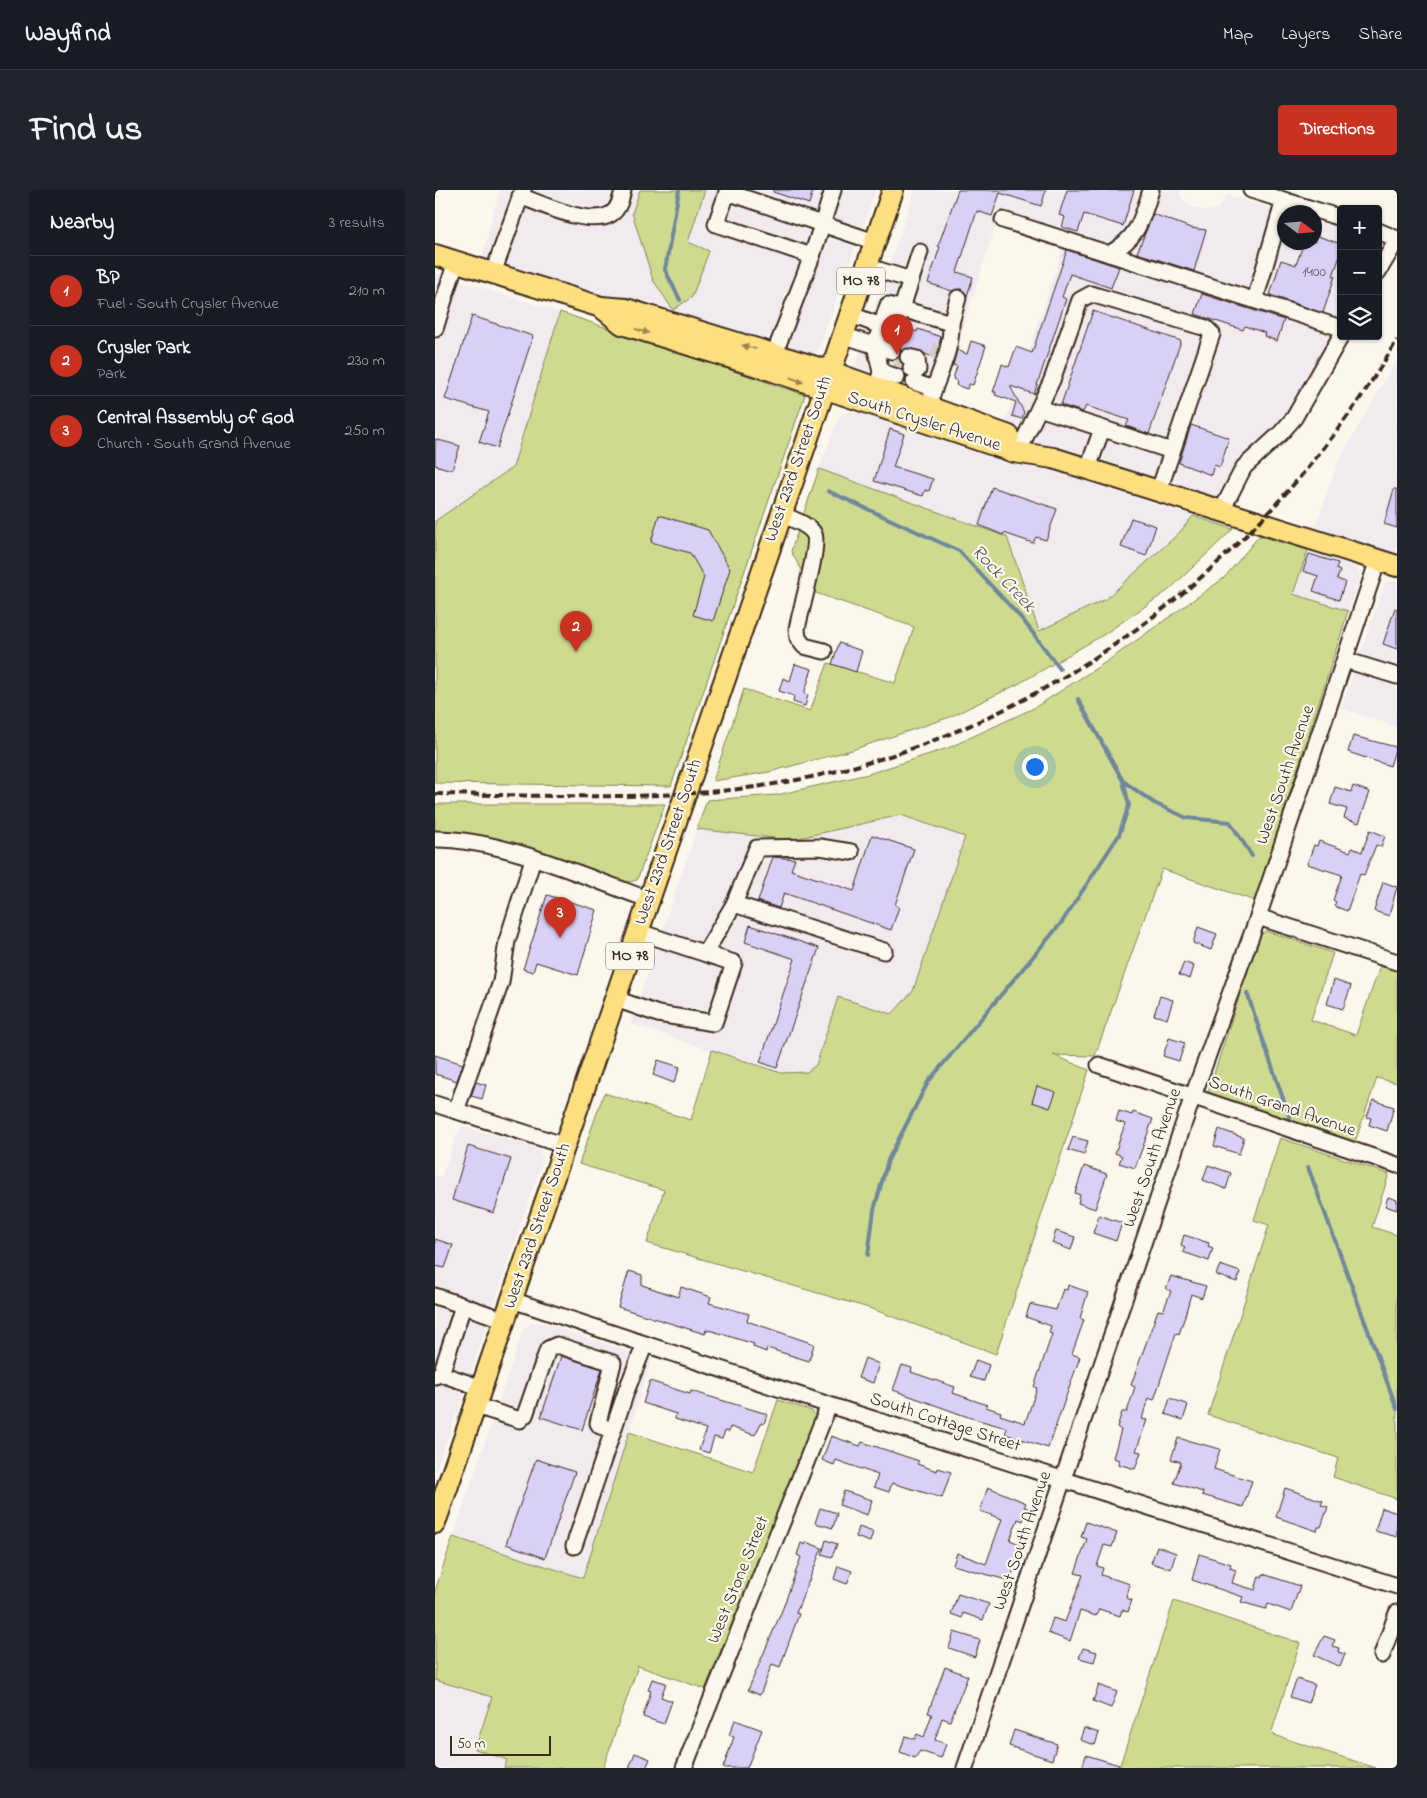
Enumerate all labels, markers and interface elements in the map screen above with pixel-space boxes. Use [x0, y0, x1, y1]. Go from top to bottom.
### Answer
text: Wayfind [25, 17, 111, 52]
text: Map [1223, 22, 1253, 48]
text: Layers [1281, 22, 1331, 48]
text: Share [1359, 22, 1402, 48]
text: Find us [30, 105, 142, 156]
button: Directions [1278, 105, 1397, 155]
north arrow [1277, 205, 1322, 250]
map controls [1337, 205, 1382, 340]
button: + [1337, 205, 1382, 250]
text: Nearby [50, 208, 114, 238]
text: 3 results [329, 211, 385, 235]
button: − [1337, 250, 1382, 295]
house number: 1400 [1302, 261, 1326, 283]
text: BP [97, 265, 120, 292]
road number: MO 78 [837, 268, 885, 294]
text: 1 [63, 279, 69, 303]
text: 210 m [349, 279, 385, 303]
text: Fuel · South Crysler Avenue [97, 292, 279, 316]
button: layers [1337, 295, 1382, 340]
pin: 1 [881, 314, 913, 355]
one-way arrow [635, 327, 650, 335]
text: Crysler Park [97, 335, 190, 362]
one-way arrow [741, 343, 756, 351]
text: 2 [62, 349, 70, 373]
text: 230 m [347, 349, 385, 373]
text: Park [97, 362, 126, 386]
street label: West 23rd Street South [758, 373, 840, 545]
one-way arrow [790, 376, 805, 384]
street label: South Crysler Avenue [844, 385, 1005, 459]
text: Central Assembly of God [97, 405, 294, 432]
text: 3 [63, 419, 69, 443]
text: 250 m [345, 419, 385, 443]
text: Church · South Grand Avenue [97, 432, 291, 456]
water label: Rock Creek [965, 539, 1042, 619]
pin: 2 [560, 611, 592, 652]
street label: West South Avenue [1250, 701, 1322, 848]
your location [1022, 754, 1048, 780]
street label: West 23rd Street South [628, 756, 710, 928]
pin: 3 [544, 897, 576, 938]
road number: MO 78 [606, 942, 654, 969]
street label: South Grand Avenue [1205, 1070, 1360, 1145]
street label: West South Avenue [1117, 1084, 1189, 1231]
street label: West 23rd Street South [497, 1140, 579, 1312]
street label: South Cottage Street [866, 1386, 1024, 1461]
street label: West South Avenue [987, 1467, 1059, 1614]
street label: West Stone Street [702, 1512, 776, 1648]
scale bar [450, 1733, 551, 1756]
text: 50 m [457, 1734, 485, 1755]

